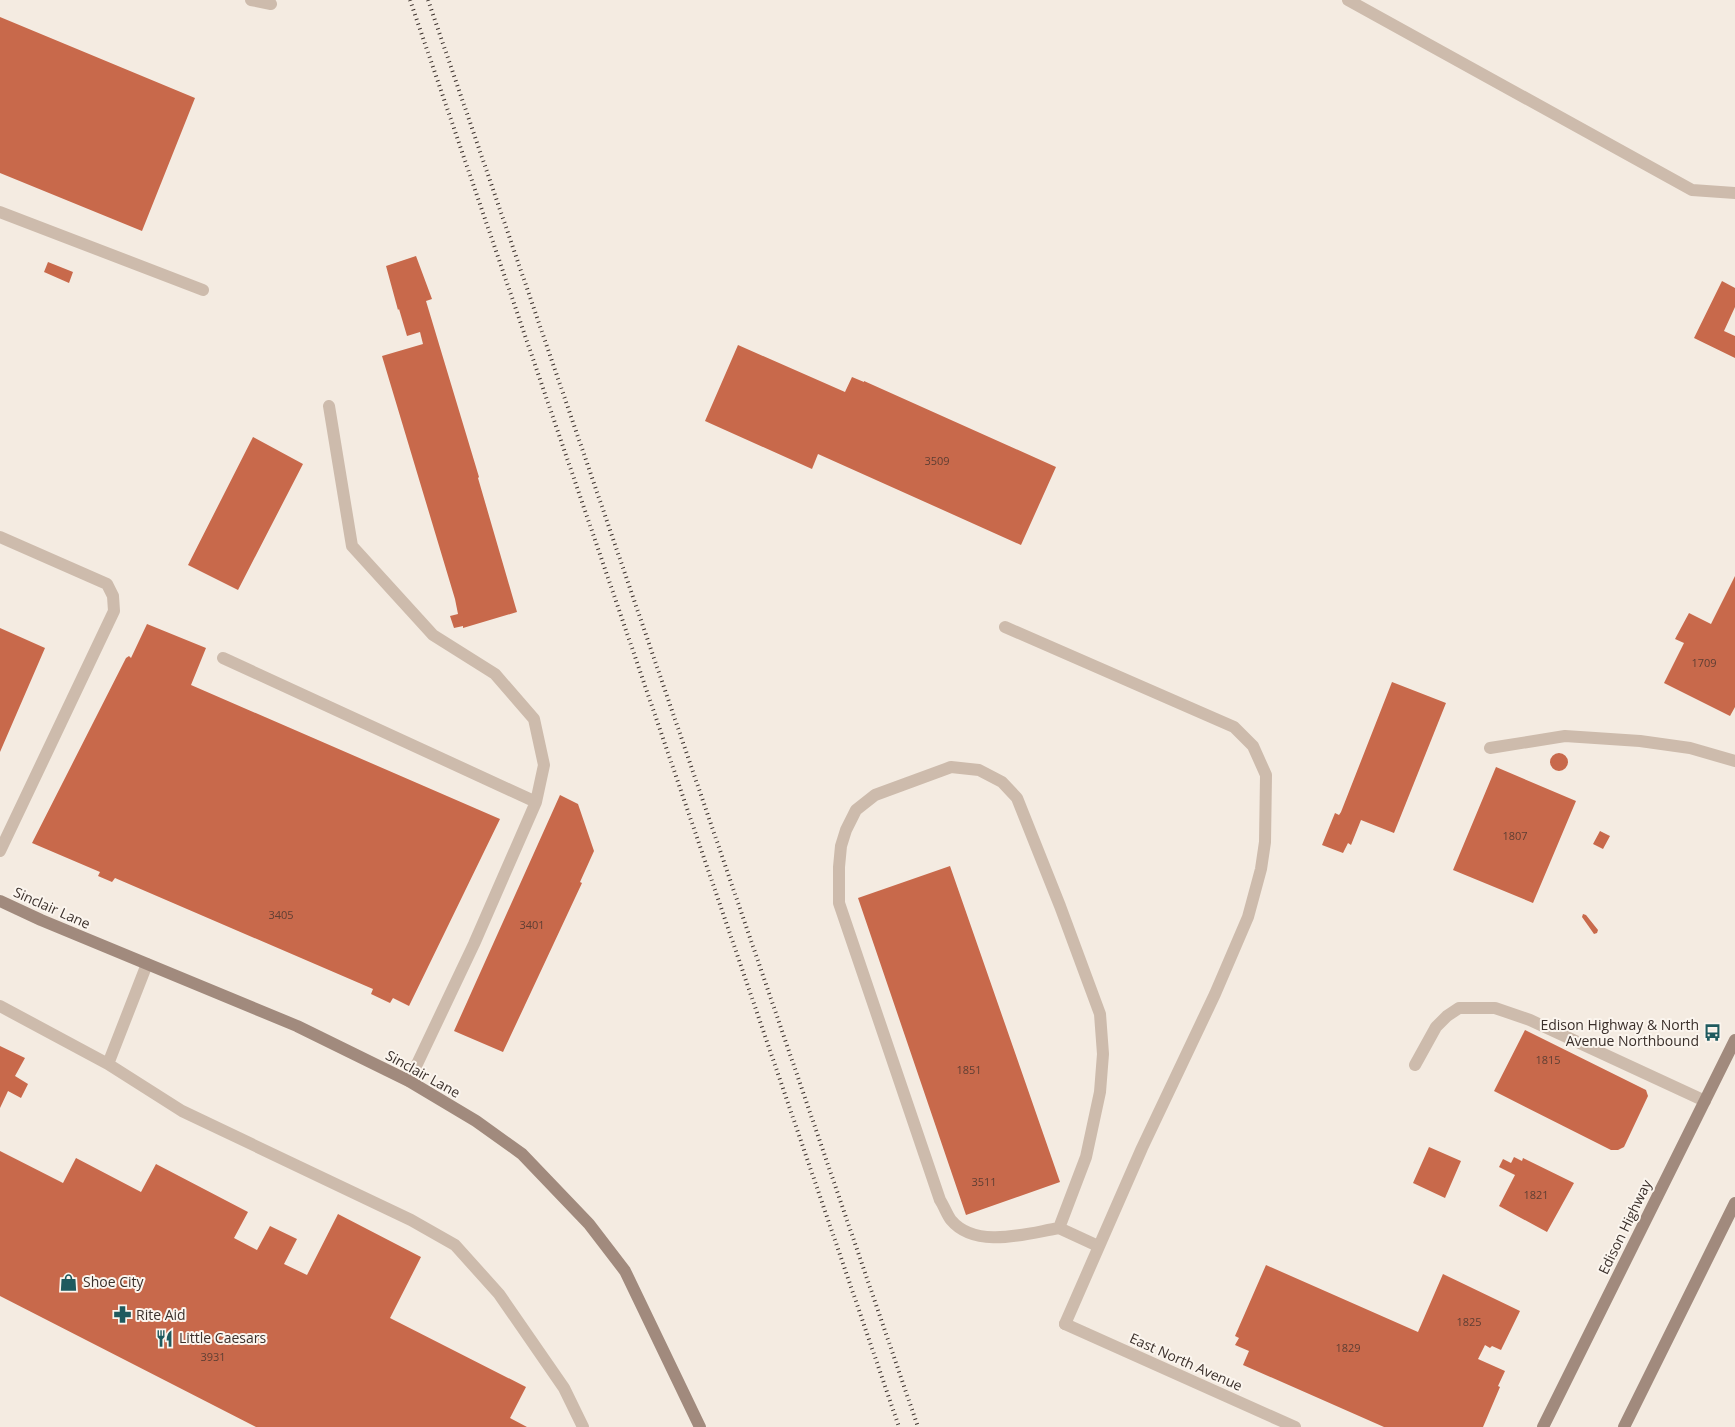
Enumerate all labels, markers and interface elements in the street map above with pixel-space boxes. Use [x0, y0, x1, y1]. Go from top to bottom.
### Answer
house number: 3509 [924, 453, 950, 468]
house number: 1709 [1691, 655, 1717, 670]
house number: 1807 [1502, 828, 1528, 843]
street label: Sinclair Lane [11, 882, 94, 933]
house number: 3405 [268, 907, 294, 922]
house number: 3401 [519, 917, 545, 932]
place label: Edison Highway & North Avenue Northbound [1540, 1015, 1699, 1050]
bus stop icon: Edison Highway & North Avenue Northbound [1703, 1023, 1723, 1043]
street label: Sinclair Lane [383, 1045, 464, 1102]
house number: 1815 [1535, 1052, 1561, 1067]
house number: 1851 [956, 1062, 982, 1077]
house number: 3511 [971, 1174, 997, 1189]
street label: Edison Highway [1593, 1175, 1656, 1277]
house number: 1821 [1523, 1187, 1549, 1202]
shop icon: Shoe City [59, 1272, 79, 1292]
place label: Shoe City [83, 1272, 145, 1291]
pharmacy icon: Rite Aid [112, 1305, 132, 1325]
place label: Rite Aid [136, 1305, 186, 1324]
house number: 1825 [1456, 1314, 1482, 1329]
restaurant icon: Little Caesars [155, 1328, 175, 1348]
place label: Little Caesars [179, 1328, 266, 1347]
street label: East North Avenue [1127, 1328, 1246, 1395]
house number: 1829 [1335, 1340, 1361, 1355]
house number: 3931 [200, 1349, 226, 1364]

